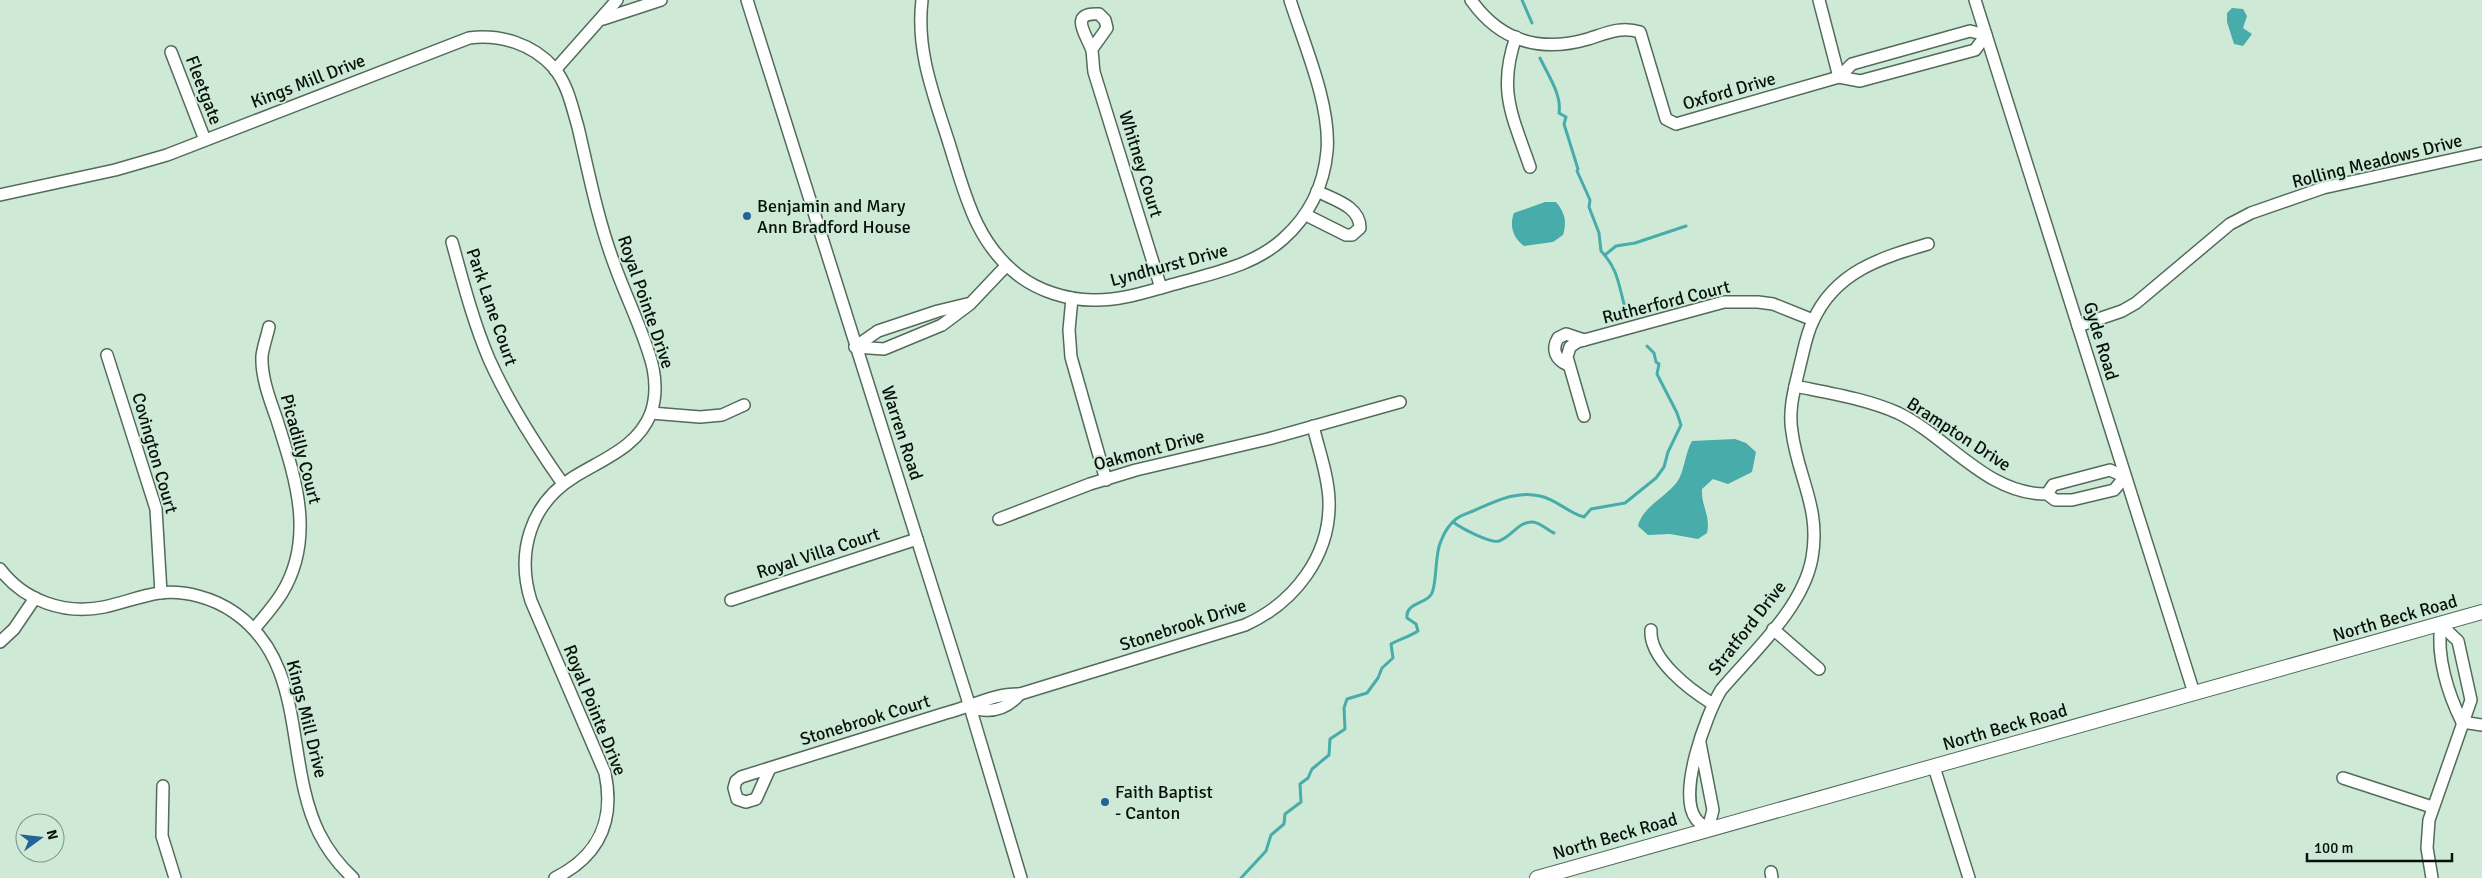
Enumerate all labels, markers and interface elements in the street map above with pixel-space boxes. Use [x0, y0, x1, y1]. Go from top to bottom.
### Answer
street label: Kings Mill Drive [248, 49, 368, 113]
street label: Fleetgate [181, 52, 227, 128]
street label: Oxford Drive [1680, 67, 1778, 115]
street label: Whitney Court [1114, 108, 1168, 220]
street label: Rolling Meadows Drive [2290, 129, 2464, 193]
place label: Benjamin and Mary Ann Bradford House [757, 195, 911, 238]
marker: Benjamin and Mary Ann Bradford House [741, 210, 753, 222]
street label: Royal Pointe Drive [613, 233, 679, 371]
street label: Lyndhurst Drive [1108, 239, 1230, 291]
street label: Park Lane Court [462, 245, 522, 369]
street label: Rutherford Court [1600, 275, 1732, 329]
street label: Gyde Road [2079, 299, 2123, 383]
street label: Warren Road [876, 383, 928, 483]
street label: Covington Court [127, 390, 183, 516]
street label: Picadilly Court [276, 392, 326, 506]
street label: Brampton Drive [1903, 392, 2015, 476]
street label: Oakmont Drive [1091, 425, 1207, 475]
street label: Royal Villa Court [754, 523, 882, 583]
street label: Stratford Drive [1703, 576, 1791, 680]
street label: North Beck Road [2330, 590, 2460, 646]
street label: Stonebrook Drive [1117, 594, 1249, 656]
street label: Royal Pointe Drive [559, 641, 631, 779]
street label: Kings Mill Drive [282, 658, 332, 780]
street label: Stonebrook Court [797, 690, 933, 750]
street label: North Beck Road [1940, 699, 2070, 755]
place label: Faith Baptist - Canton [1115, 781, 1213, 824]
marker: Faith Baptist - Canton [1099, 796, 1111, 808]
street label: North Beck Road [1550, 808, 1680, 864]
north arrow [15, 813, 65, 863]
text: N [43, 828, 62, 842]
scale bar [2307, 830, 2452, 862]
text: 100 m [2314, 839, 2354, 857]

